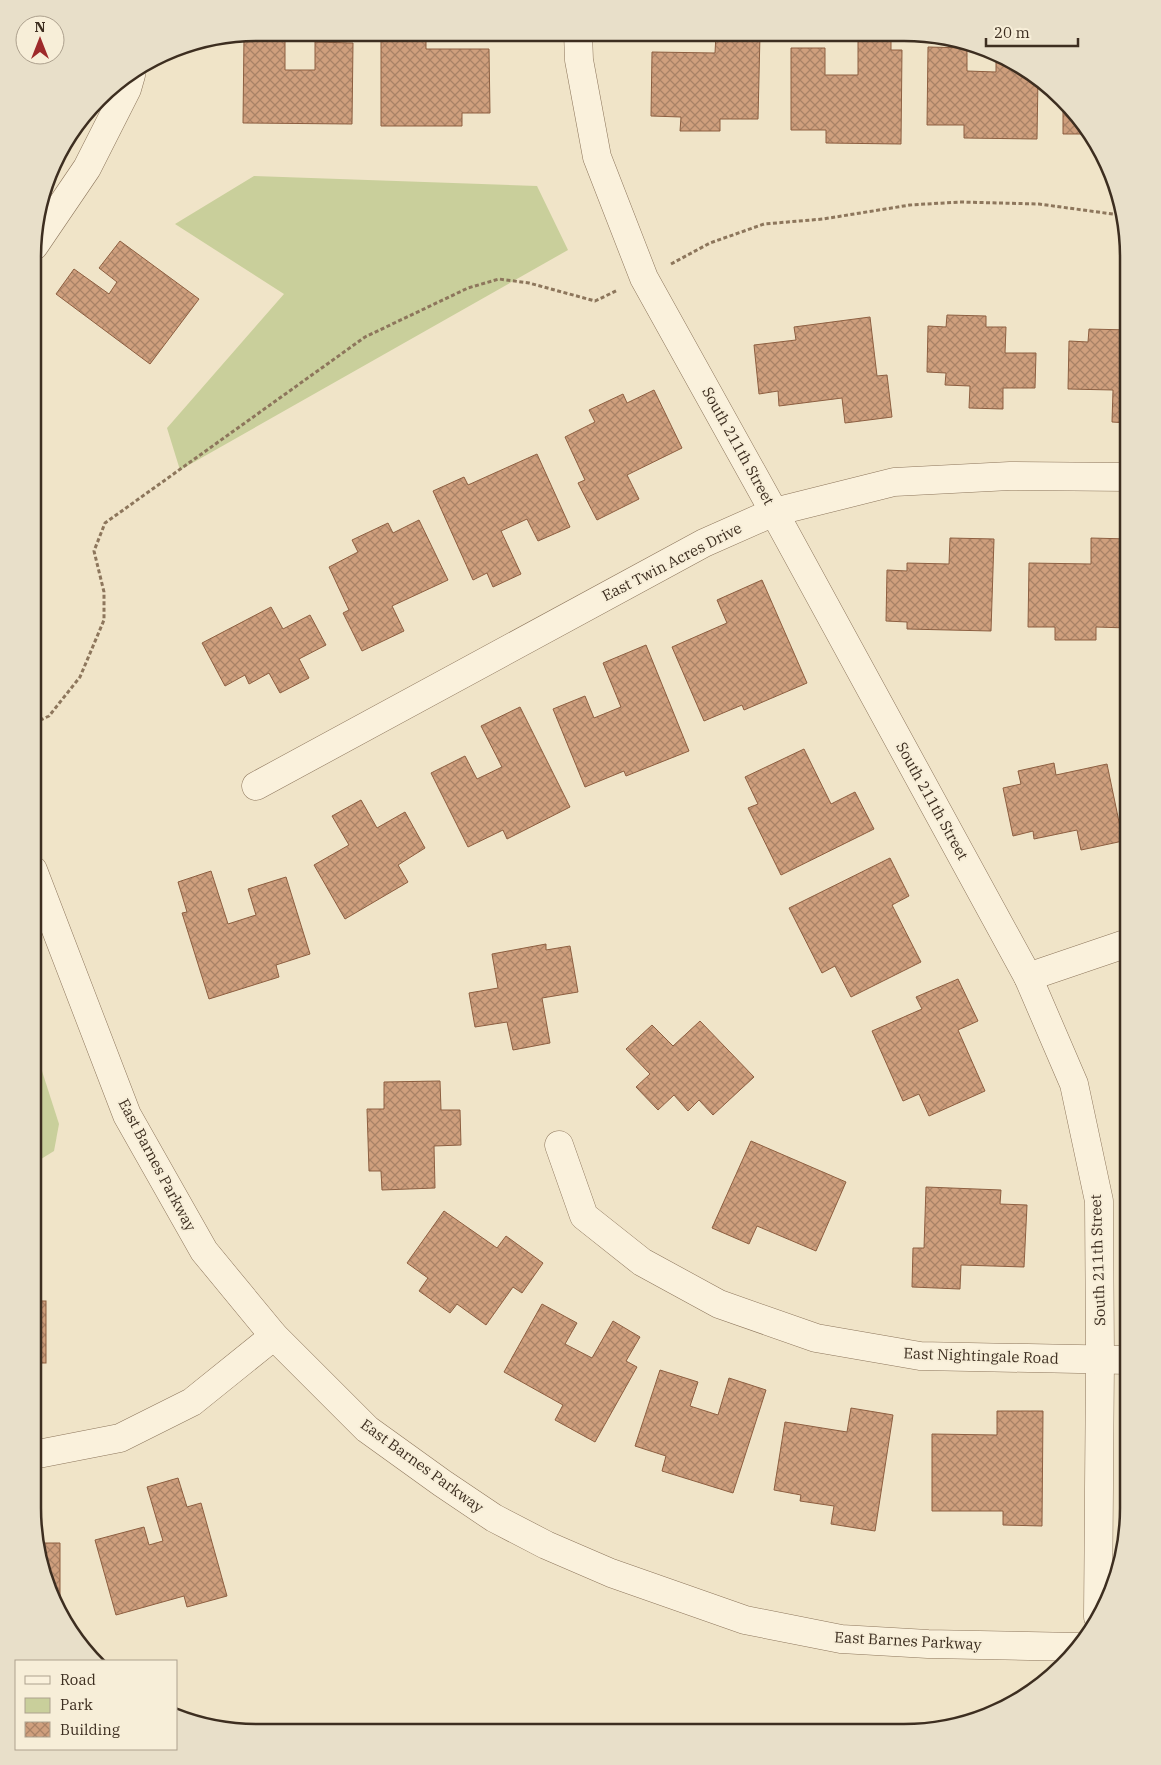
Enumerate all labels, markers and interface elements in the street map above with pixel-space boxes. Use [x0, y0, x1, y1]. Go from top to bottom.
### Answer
north arrow [15, 15, 65, 65]
scale bar [986, 15, 1078, 47]
text: N [34, 18, 46, 36]
text: 20 m [994, 23, 1030, 42]
street label: South 211th Street [698, 383, 779, 508]
street label: East Twin Acres Drive [599, 518, 745, 605]
street label: South 211th Street [892, 738, 973, 863]
street label: East Barnes Parkway [114, 1095, 200, 1234]
street label: South 211th Street [1086, 1194, 1109, 1326]
street label: East Nightingale Road [903, 1343, 1059, 1368]
street label: East Barnes Parkway [357, 1415, 488, 1517]
street label: East Barnes Parkway [834, 1627, 982, 1654]
legend [15, 1660, 178, 1750]
text: Road [60, 1670, 96, 1689]
text: Park [60, 1695, 93, 1714]
text: Building [60, 1720, 120, 1739]

